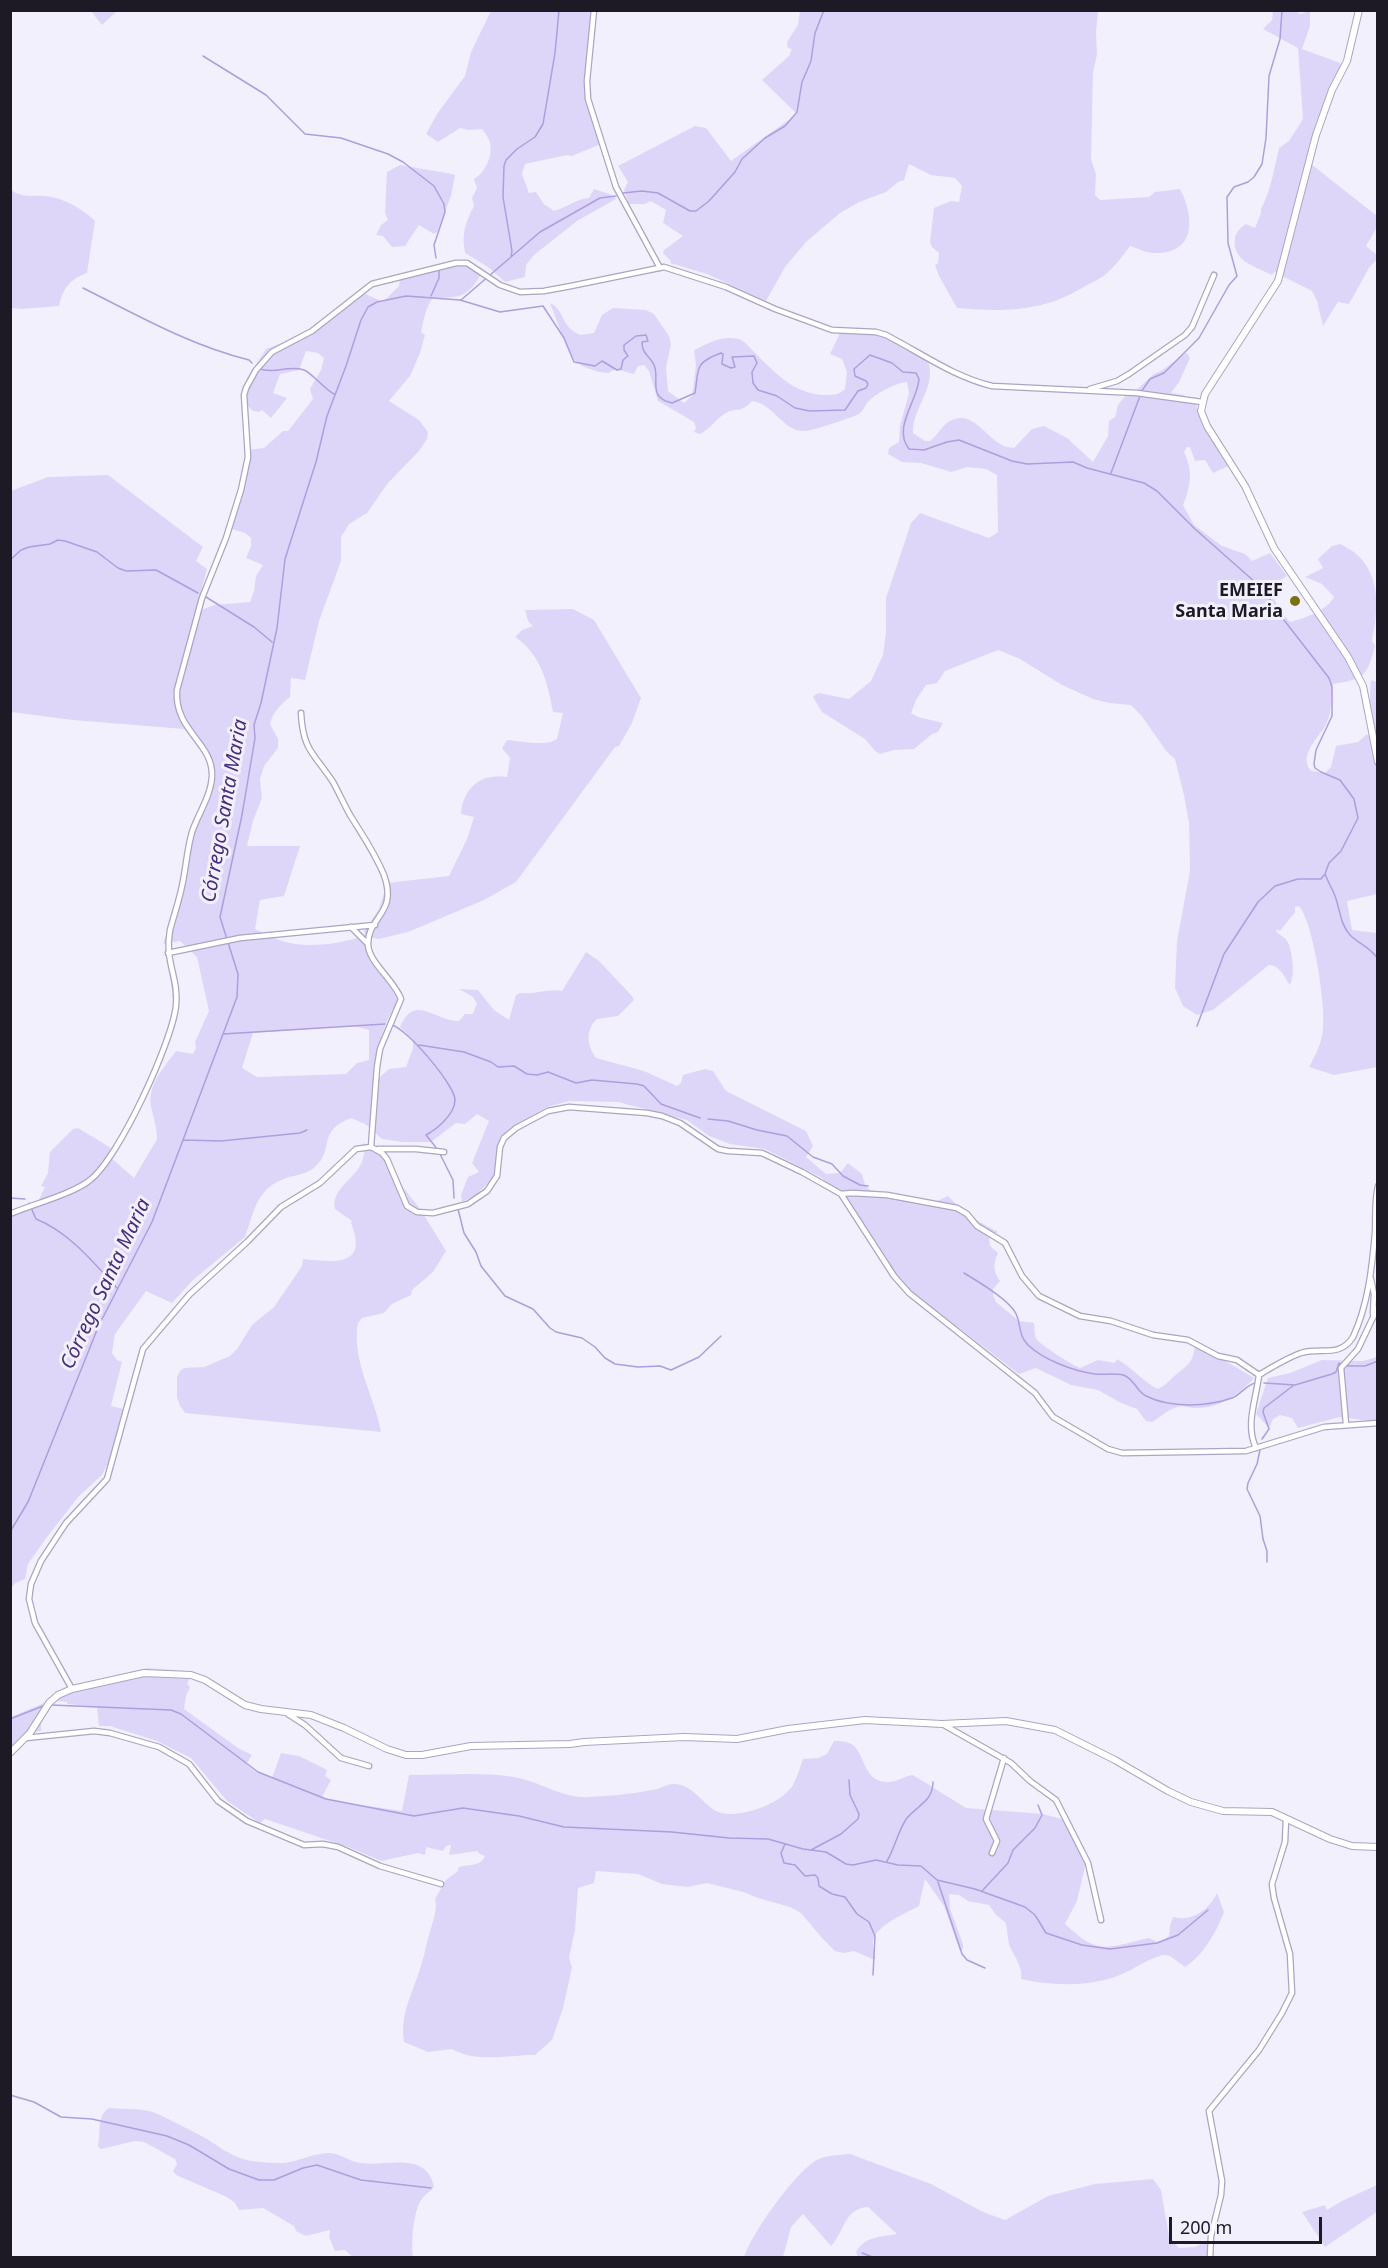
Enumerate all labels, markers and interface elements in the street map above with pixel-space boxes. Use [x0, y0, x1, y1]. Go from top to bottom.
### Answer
place label: EMEIEF Santa Maria [1175, 580, 1283, 622]
marker: EMEIEF Santa Maria [1288, 594, 1302, 608]
water label: Córrego Santa Maria [197, 718, 253, 904]
water label: Córrego Santa Maria [56, 1195, 156, 1373]
scale bar [1172, 2205, 1325, 2243]
text: 200 m [1180, 2215, 1232, 2239]

